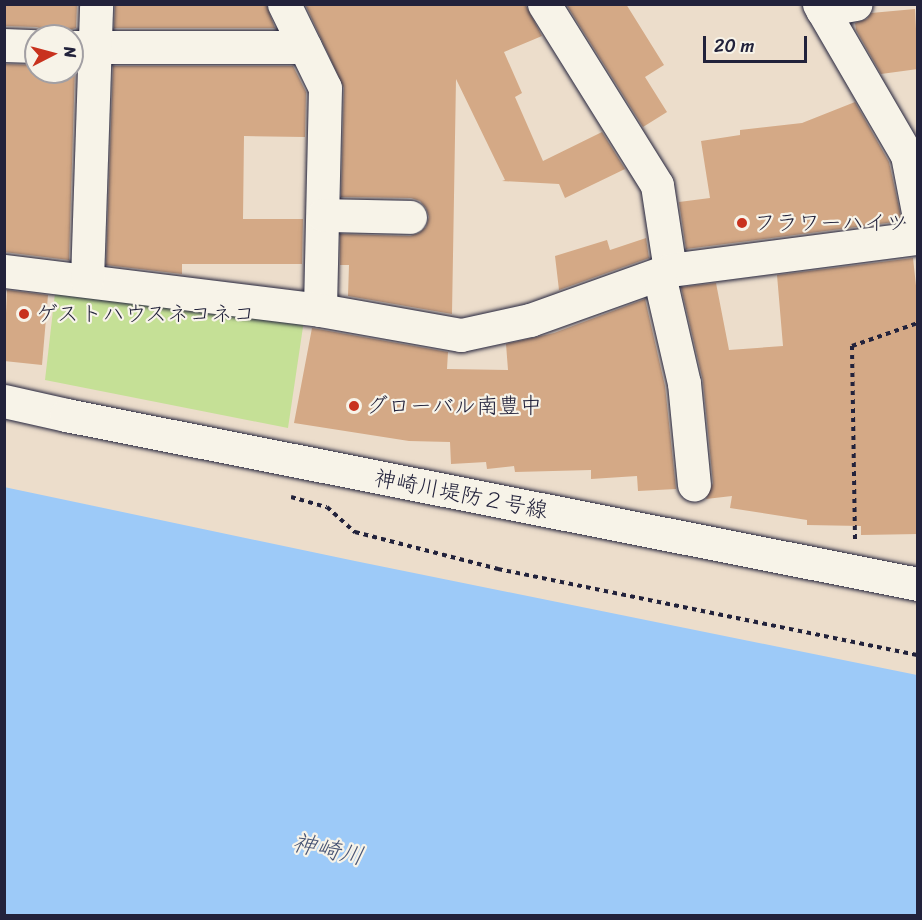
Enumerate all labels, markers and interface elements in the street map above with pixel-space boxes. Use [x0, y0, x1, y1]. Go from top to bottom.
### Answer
north arrow [24, 24, 84, 84]
scale bar [706, 24, 810, 62]
text: 20 m [714, 30, 754, 62]
text: N [55, 45, 85, 59]
place label: フラワーハイツ [754, 210, 908, 236]
marker: フラワーハイツ [735, 216, 749, 230]
place label: ゲストハウスネコネコ [36, 301, 256, 327]
marker: ゲストハウスネコネコ [17, 307, 31, 321]
place label: グローバル南豊中 [366, 393, 542, 419]
marker: グローバル南豊中 [347, 399, 361, 413]
street label: 神崎川堤防２号線 [372, 464, 550, 524]
water label: 神崎川 [290, 828, 366, 872]

